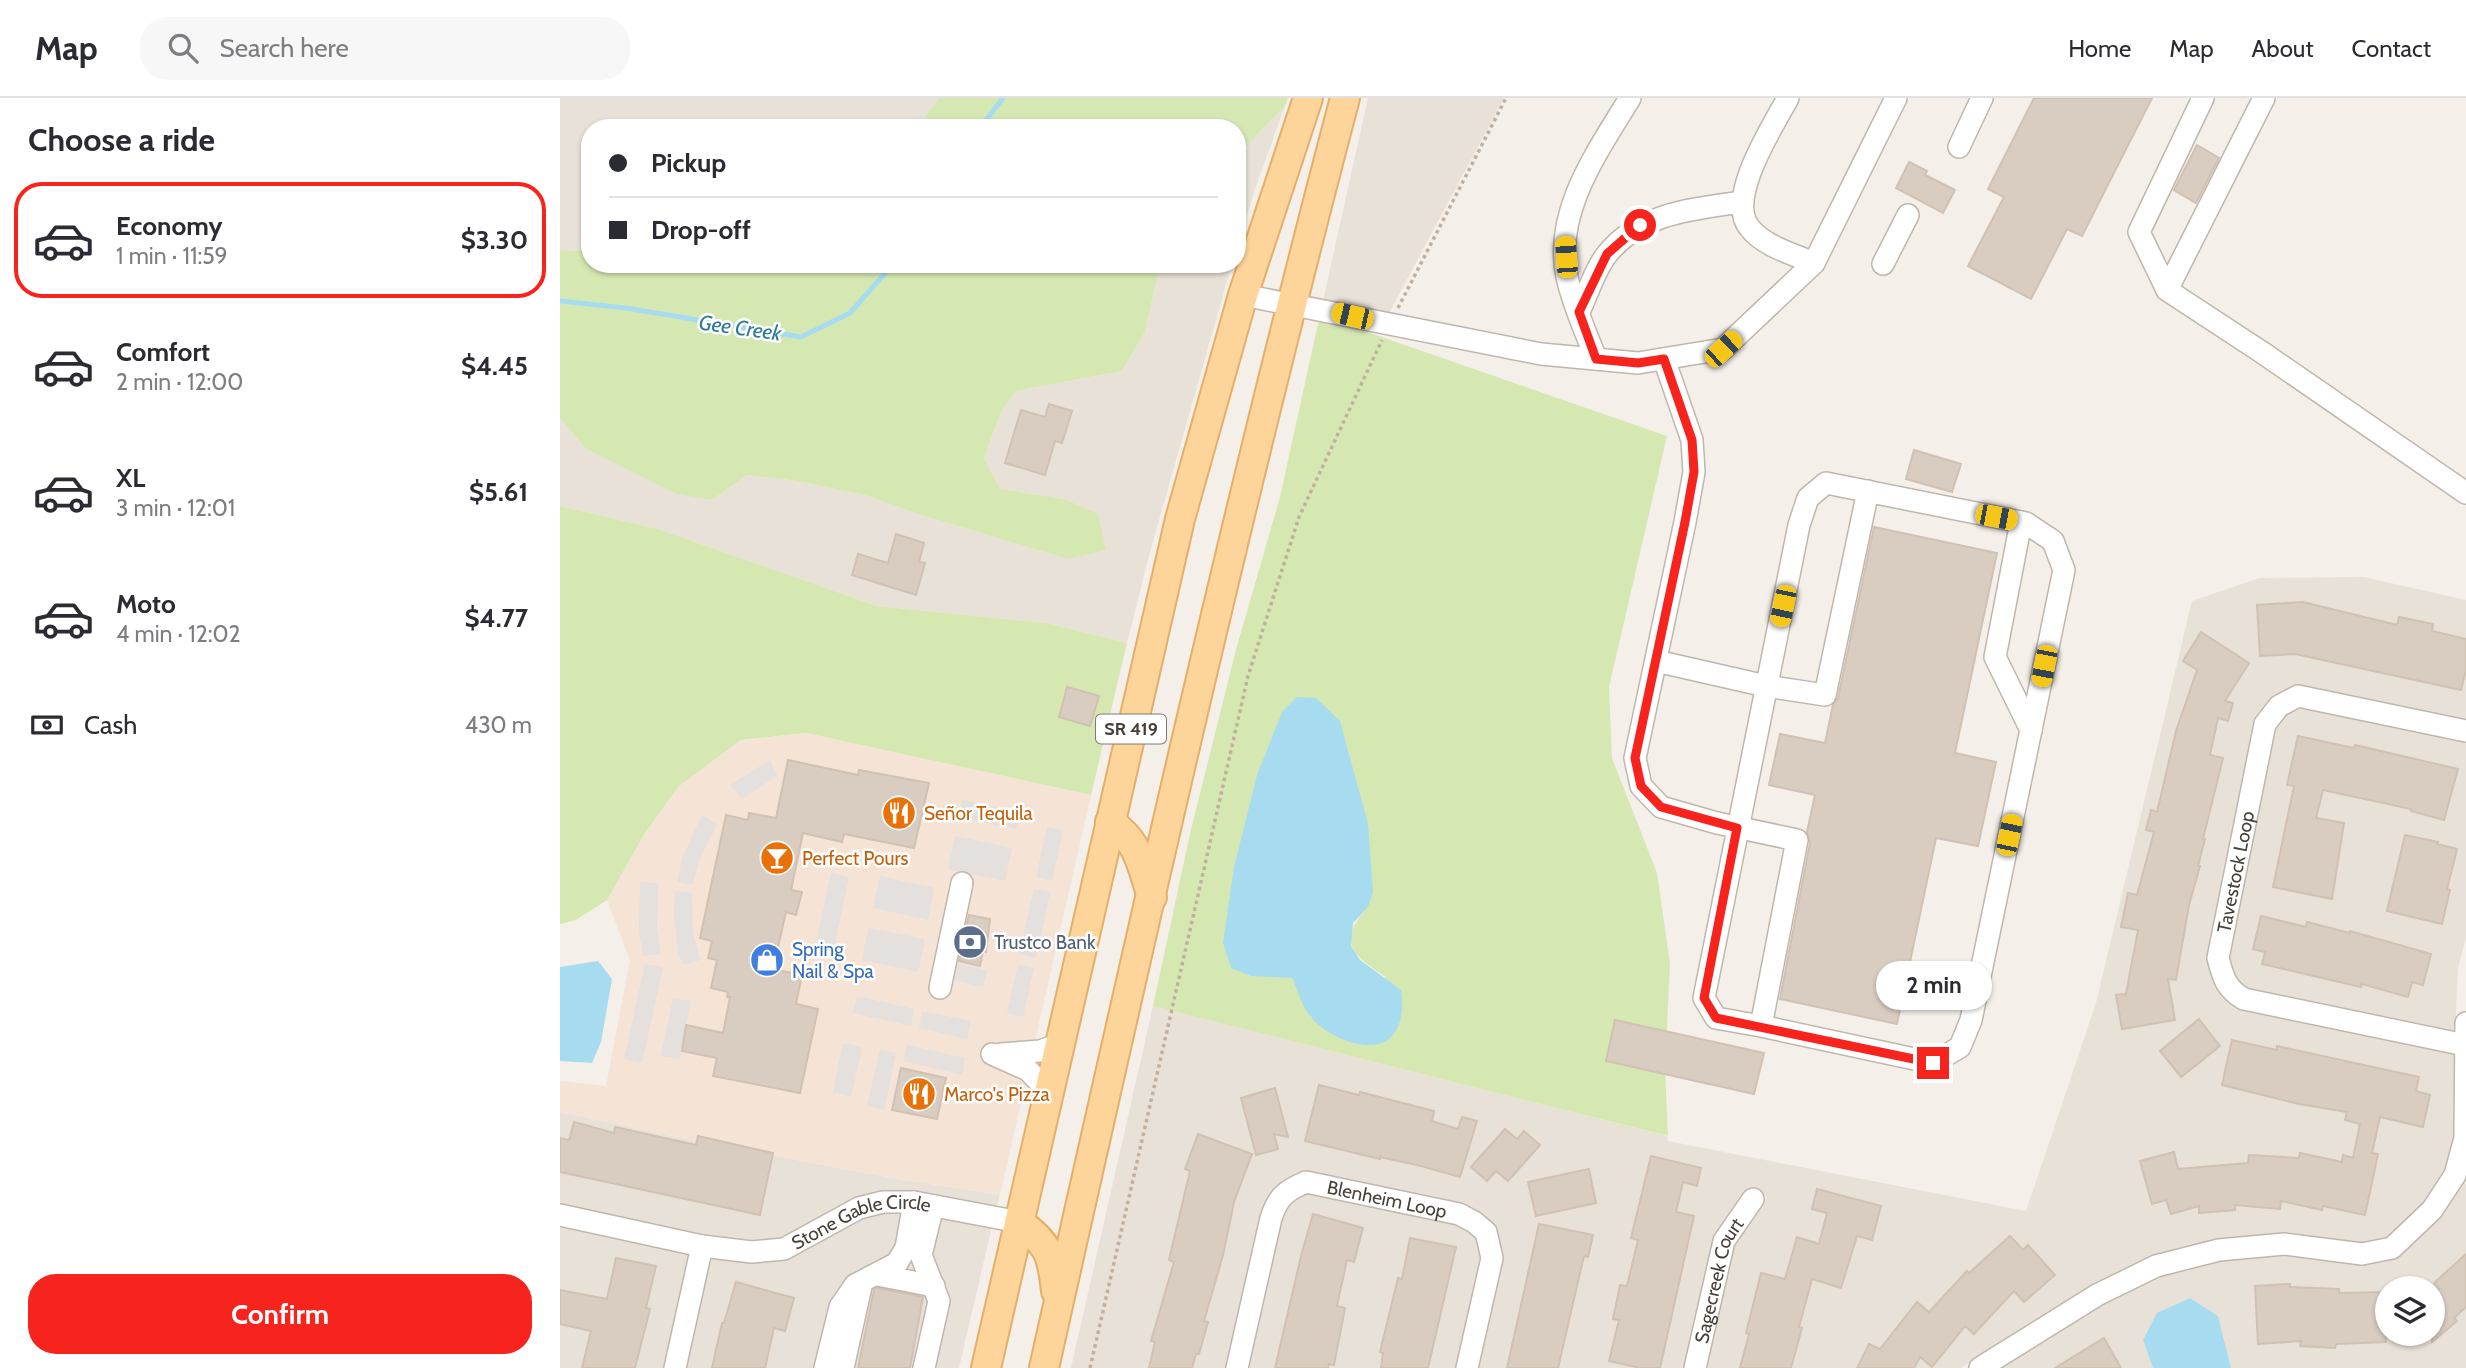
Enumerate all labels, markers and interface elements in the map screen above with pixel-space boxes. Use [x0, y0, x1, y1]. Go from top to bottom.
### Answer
search box [140, 17, 630, 80]
text: Map [35, 28, 98, 68]
icon: search [164, 29, 202, 67]
text: Search here [220, 32, 349, 64]
text: Home [2068, 34, 2131, 63]
text: Map [2169, 34, 2214, 63]
text: About [2252, 34, 2314, 63]
text: Contact [2352, 34, 2431, 63]
text: Choose a ride [28, 120, 215, 159]
text: Pickup [651, 147, 726, 179]
icon: car [32, 209, 95, 272]
route start [1624, 209, 1656, 241]
text: Economy [116, 210, 222, 242]
text: Drop-off [651, 214, 751, 246]
text: $3.30 [461, 224, 528, 256]
car [1555, 235, 1578, 279]
text: 1 min · 11:59 [116, 242, 228, 270]
car [1330, 301, 1375, 331]
water label: Gee Creek [697, 309, 784, 346]
car [1701, 327, 1746, 371]
icon: car [32, 335, 95, 398]
text: Comfort [116, 336, 210, 368]
text: $4.45 [461, 350, 528, 382]
text: 2 min · 12:00 [116, 368, 243, 396]
icon: car [32, 461, 95, 524]
text: XL [116, 462, 145, 494]
text: $5.61 [469, 476, 528, 508]
text: 3 min · 12:01 [116, 494, 235, 522]
car [1974, 503, 2019, 531]
car [1769, 583, 1798, 629]
icon: car [32, 587, 95, 650]
text: Moto [116, 588, 176, 620]
text: $4.77 [464, 602, 528, 634]
text: 4 min · 12:02 [116, 620, 241, 648]
car [2030, 643, 2059, 689]
icon: cash [28, 706, 66, 744]
text: Cash [84, 709, 137, 741]
text: 430 m [465, 711, 532, 739]
road number: SR 419 [1096, 714, 1166, 744]
restaurant icon: Señor Tequila [880, 794, 918, 832]
place label: Señor Tequila [924, 802, 1033, 825]
street label: Tavestock Loop [2212, 809, 2259, 935]
car [1995, 812, 2024, 858]
bar icon: Perfect Pours [758, 839, 796, 877]
place label: Perfect Pours [802, 847, 909, 870]
bank icon: Trustco Bank [951, 923, 989, 961]
place label: Trustco Bank [994, 931, 1096, 954]
place label: Spring Nail & Spa [792, 938, 874, 983]
shop icon: Spring Nail & Spa [748, 941, 786, 979]
callout: 2 min [1875, 962, 1991, 1010]
text: 2 min [1906, 971, 1962, 999]
route end [1917, 1047, 1949, 1079]
restaurant icon: Marco's Pizza [900, 1075, 938, 1113]
place label: Marco's Pizza [944, 1083, 1050, 1106]
street label: Blenheim Loop [1325, 1176, 1449, 1223]
street label: Stone Gable Circle [788, 1191, 933, 1255]
street label: Sagecreek Court [1690, 1213, 1749, 1346]
button: Confirm [28, 1274, 532, 1354]
map controls [2375, 1276, 2445, 1346]
button: layers [2375, 1276, 2445, 1346]

